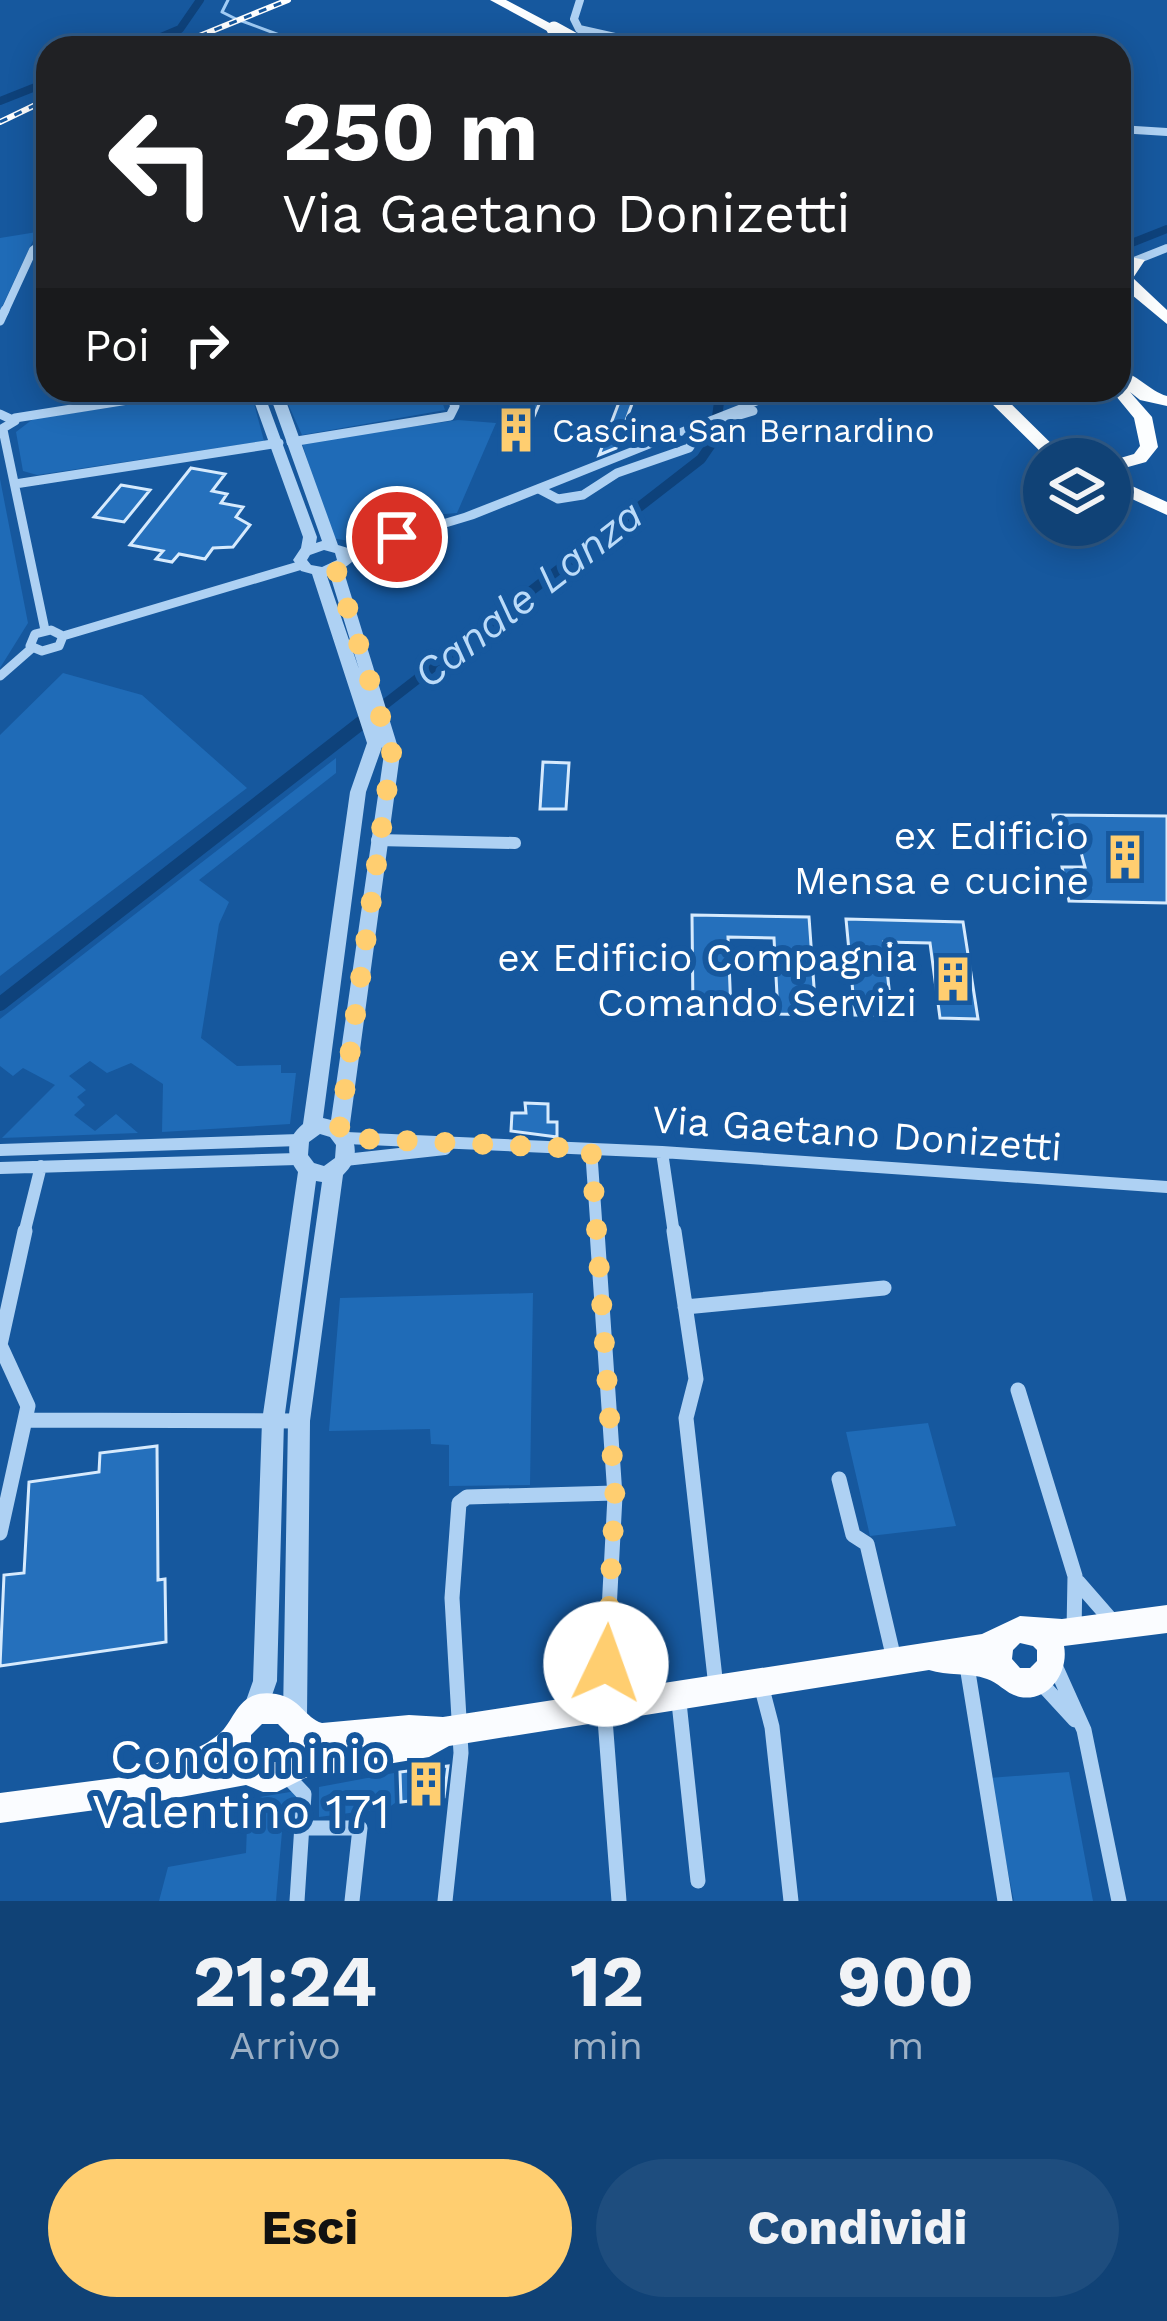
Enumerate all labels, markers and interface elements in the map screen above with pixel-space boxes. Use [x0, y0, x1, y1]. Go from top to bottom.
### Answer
text: 250 m [282, 82, 538, 180]
icon: left [84, 84, 240, 240]
text: Via Gaetano Donizetti [282, 182, 851, 245]
icon: right [174, 312, 240, 378]
text: Poi [84, 319, 150, 372]
building icon: Cascina San Bernardino [491, 405, 541, 455]
place label: Cascina San Bernardino [552, 411, 935, 450]
map controls [1023, 438, 1131, 546]
button: layers [1023, 438, 1131, 546]
pin [346, 486, 448, 588]
water label: Canale Lanza [404, 490, 652, 698]
icon: arrive [364, 504, 430, 570]
place label: ex Edificio Mensa e cucine [794, 813, 1089, 903]
building icon: ex Edificio Mensa e cucine [1100, 832, 1150, 882]
place label: ex Edificio Compagnia Comando Servizi [497, 935, 917, 1025]
building icon: ex Edificio Compagnia Comando Servizi [928, 954, 978, 1004]
street label: Via Gaetano Donizetti [651, 1096, 1063, 1170]
position arrow [543, 1601, 669, 1727]
place label: Condominio Valentino 171 [92, 1728, 390, 1840]
building icon: Condominio Valentino 171 [401, 1759, 451, 1809]
text: 21:24 [193, 1939, 377, 2023]
text: 12 [570, 1939, 644, 2023]
text: 900 [837, 1939, 974, 2023]
text: Arrivo [229, 2023, 341, 2068]
text: min [571, 2023, 643, 2068]
text: m [887, 2023, 924, 2068]
button: Esci [48, 2159, 572, 2297]
button: Condividi [596, 2159, 1119, 2297]

